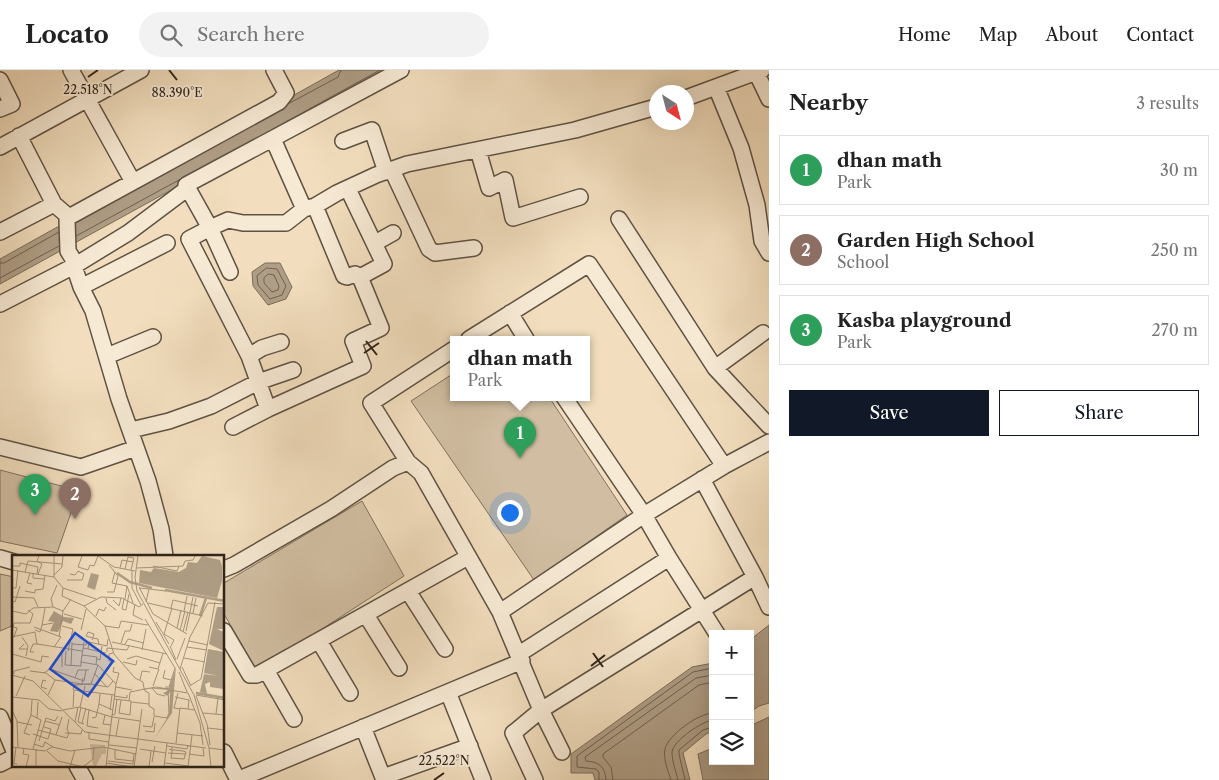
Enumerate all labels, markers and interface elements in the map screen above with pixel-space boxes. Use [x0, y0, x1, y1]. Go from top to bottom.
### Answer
search box [139, 12, 489, 57]
text: Locato [25, 20, 109, 49]
icon: search [157, 21, 185, 49]
text: Search here [197, 23, 305, 46]
text: Home [898, 24, 951, 46]
text: Map [979, 24, 1017, 46]
text: About [1045, 24, 1098, 46]
text: Contact [1126, 24, 1194, 46]
text: 22.518°N [63, 82, 113, 97]
text: 88.390°E [152, 85, 202, 100]
north arrow [649, 85, 694, 130]
text: Nearby [789, 90, 868, 115]
text: 3 results [1136, 93, 1199, 113]
text: dhan math [837, 149, 942, 172]
text: 1 [802, 160, 810, 180]
text: 30 m [1160, 160, 1198, 180]
text: Park [837, 172, 872, 192]
text: Garden High School [837, 229, 1034, 252]
text: 2 [801, 240, 811, 260]
text: 250 m [1151, 240, 1198, 260]
text: School [837, 252, 889, 272]
text: Kasba playground [837, 309, 1012, 332]
text: 3 [801, 320, 811, 340]
text: 270 m [1152, 320, 1198, 340]
text: Park [837, 332, 872, 352]
popup [450, 336, 590, 401]
text: dhan math [467, 347, 573, 370]
text: Park [467, 370, 502, 390]
button: Save [789, 390, 989, 436]
button: Share [999, 390, 1199, 436]
pin: 1 [504, 417, 536, 458]
pin: 3 [19, 474, 51, 515]
pin: 2 [59, 478, 91, 519]
your location [497, 500, 523, 526]
inset map [12, 555, 225, 768]
map controls [709, 630, 754, 765]
button: + [709, 630, 754, 675]
button: − [709, 675, 754, 720]
button: layers [709, 720, 754, 765]
text: 22.522°N [418, 753, 470, 768]

